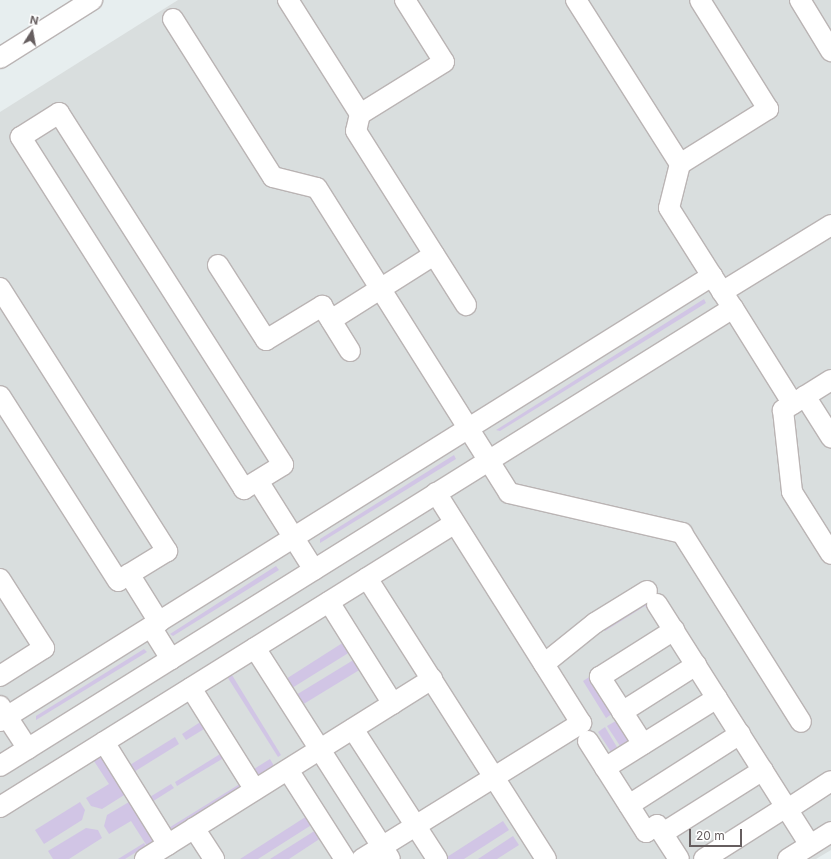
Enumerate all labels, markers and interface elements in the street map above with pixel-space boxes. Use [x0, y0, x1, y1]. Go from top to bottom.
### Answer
north arrow [12, 12, 52, 52]
text: N [29, 13, 40, 28]
scale bar [691, 821, 744, 847]
text: 20 m [696, 828, 725, 843]

